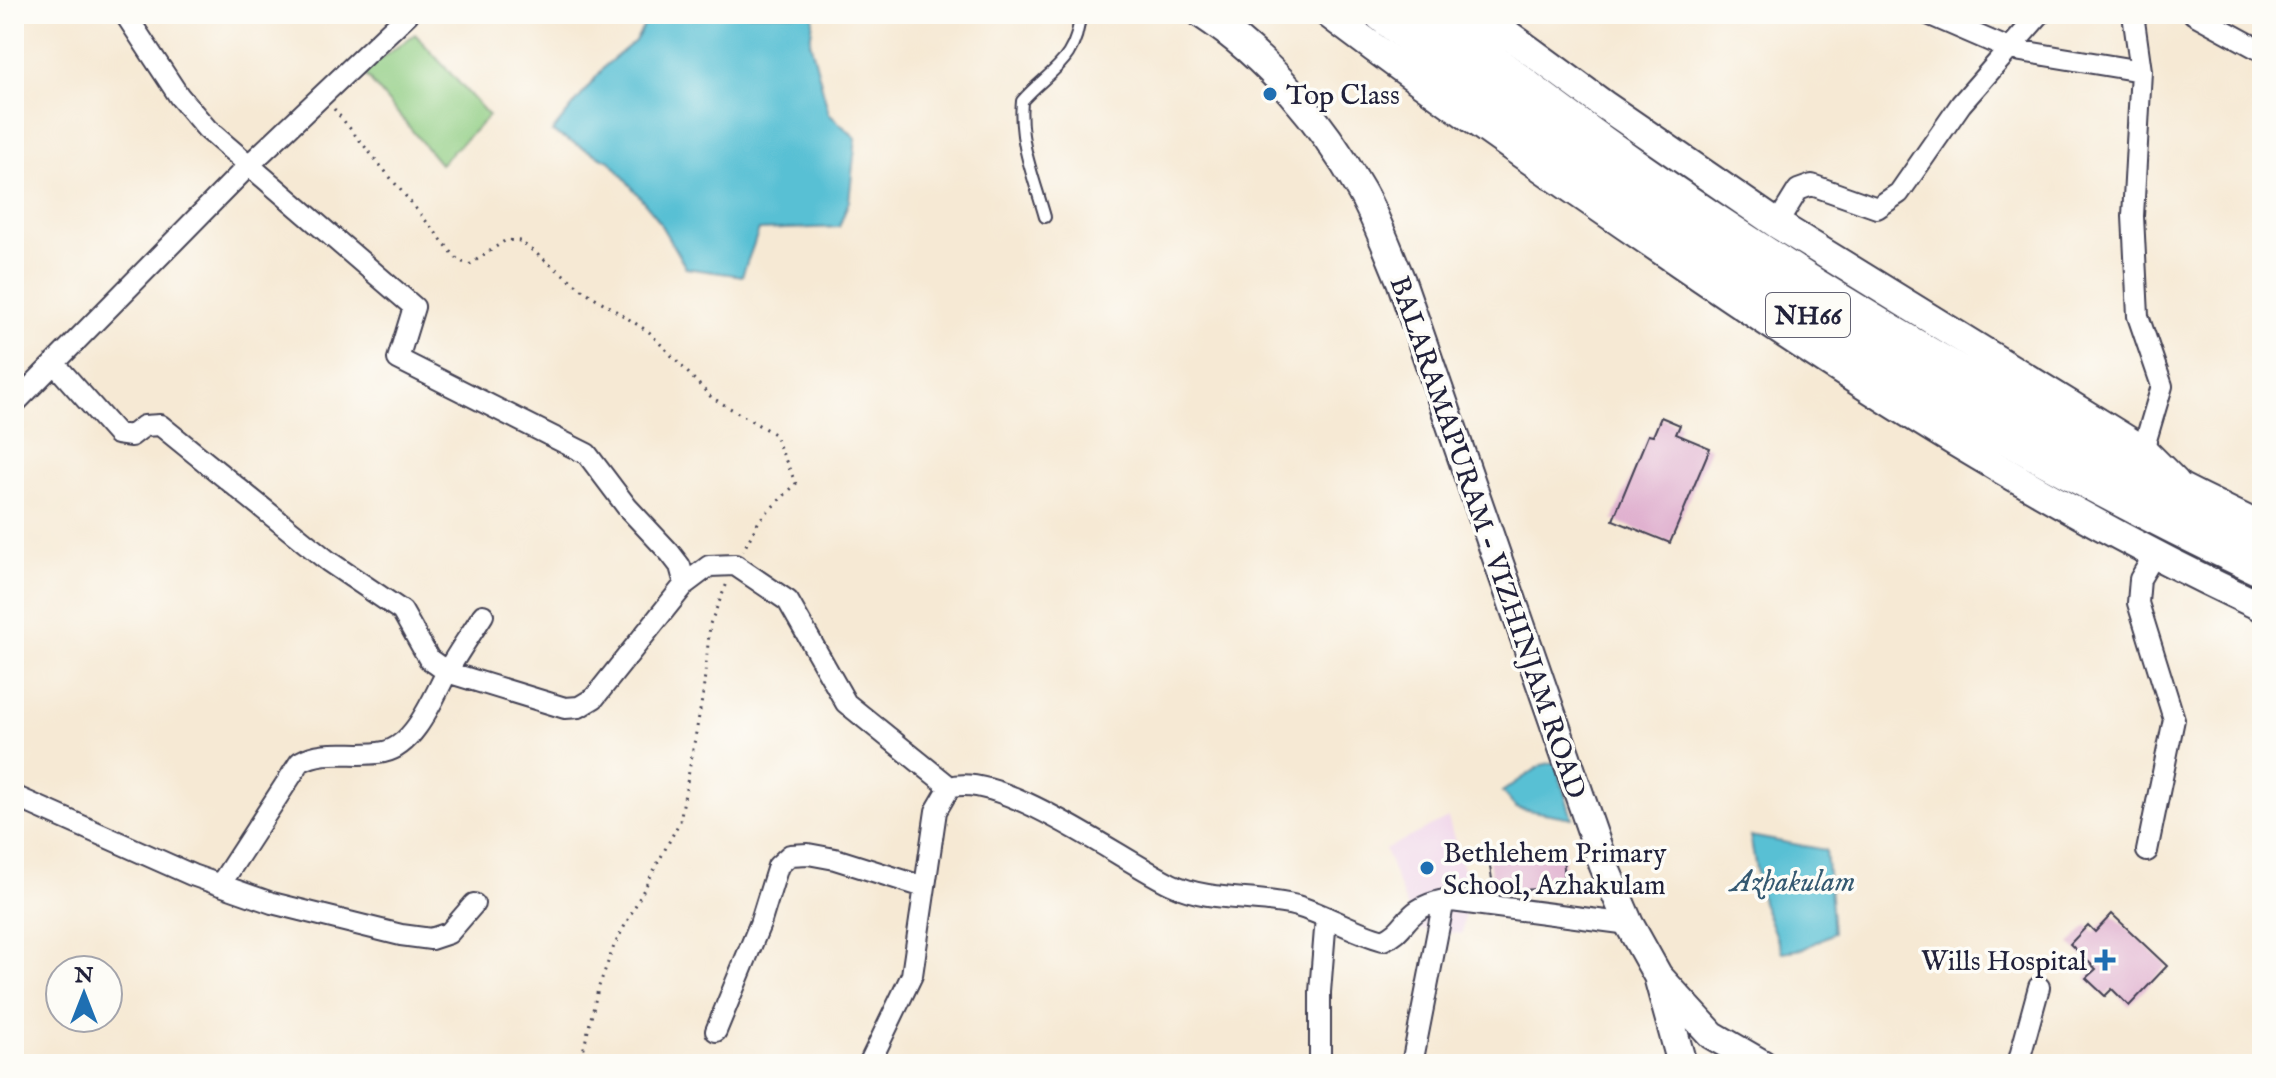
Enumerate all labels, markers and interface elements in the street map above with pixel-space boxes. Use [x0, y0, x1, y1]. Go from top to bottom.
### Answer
place label: Top Class [1286, 79, 1400, 114]
marker: Top Class [1261, 85, 1279, 103]
street label: BALARAMAPURAM - VIZHINJAM ROAD [1381, 272, 1593, 804]
road number: NH66 [1766, 293, 1850, 337]
place label: Bethlehem Primary School, Azhakulam [1443, 837, 1667, 904]
marker: Bethlehem Primary School, Azhakulam [1418, 859, 1436, 877]
water label: Azhakulam [1728, 864, 1855, 902]
place label: Wills Hospital [1921, 945, 2087, 980]
marker: Wills Hospital [2094, 949, 2116, 971]
north arrow [44, 954, 124, 1034]
text: N [73, 962, 94, 990]

